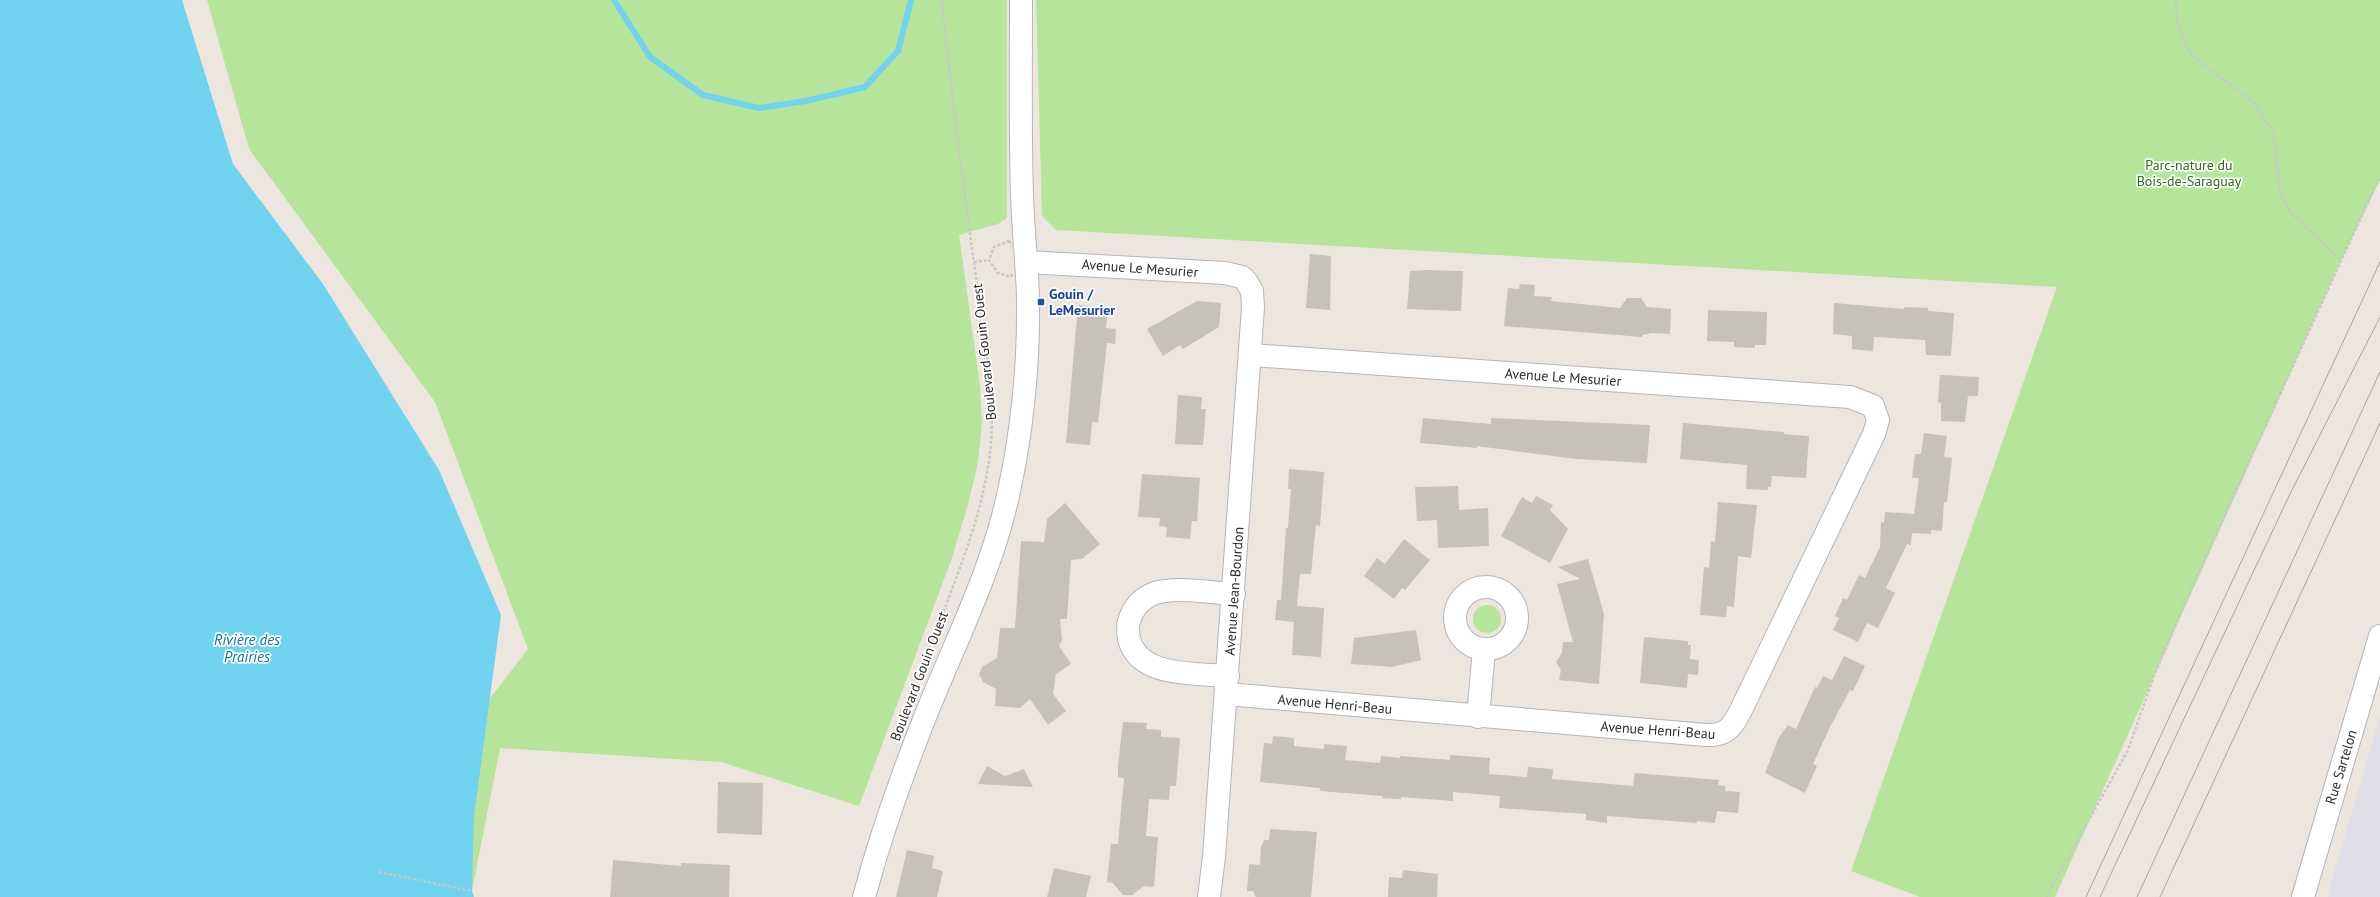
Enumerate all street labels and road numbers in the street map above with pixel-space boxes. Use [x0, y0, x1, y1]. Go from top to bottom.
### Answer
street label: Avenue Le Mesurier [1081, 255, 1199, 281]
street label: Boulevard Gouin Ouest [968, 282, 1000, 421]
street label: Avenue Le Mesurier [1504, 364, 1622, 390]
street label: Avenue Jean-Bourdon [1221, 526, 1247, 656]
street label: Boulevard Gouin Ouest [886, 608, 952, 743]
street label: Avenue Henri-Beau [1277, 690, 1393, 718]
street label: Avenue Henri-Beau [1600, 717, 1716, 743]
street label: Rue Sartelon [2321, 727, 2361, 807]

